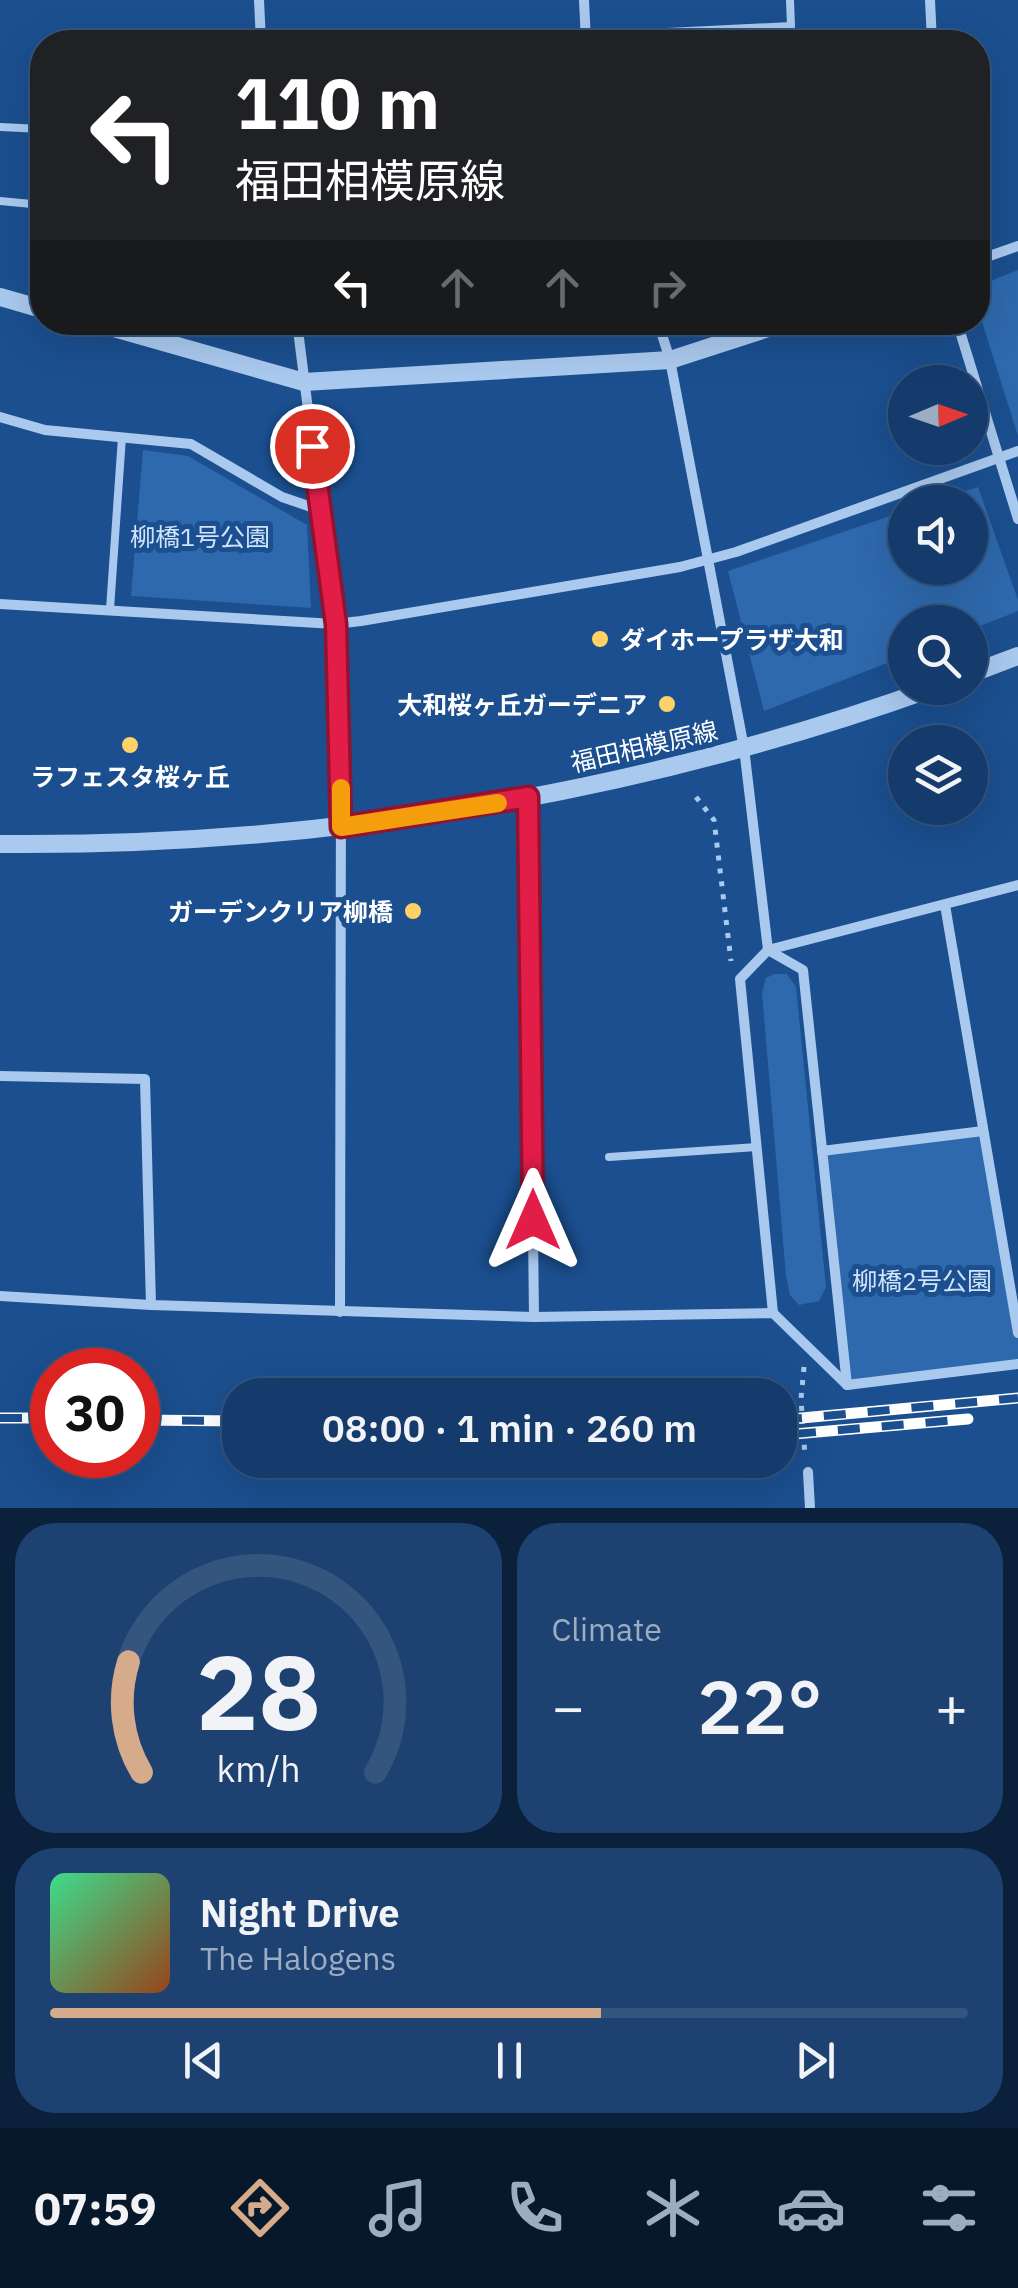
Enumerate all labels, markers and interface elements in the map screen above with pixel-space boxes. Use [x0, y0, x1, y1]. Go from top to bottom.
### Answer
text: 110 m [235, 57, 440, 148]
icon: left [70, 70, 200, 200]
text: 福田相模原線 [235, 151, 505, 209]
icon: left [325, 260, 380, 315]
icon: ahead [430, 260, 485, 315]
icon: ahead [535, 260, 590, 315]
icon: right [640, 260, 695, 315]
north arrow [888, 365, 988, 465]
map controls [888, 365, 988, 825]
pin [270, 404, 355, 489]
icon: arrive [285, 419, 340, 474]
button: sound [888, 485, 988, 585]
park label: 柳橋1号公園 [130, 520, 270, 553]
button: search [888, 605, 988, 705]
place label: ダイホープラザ大和 [620, 623, 844, 656]
marker: ダイホープラザ大和 [589, 628, 611, 650]
place label: 大和桜ヶ丘ガーデニア [397, 688, 647, 721]
marker: 大和桜ヶ丘ガーデニア [656, 693, 678, 715]
street label: 福田相模原線 [567, 713, 721, 779]
button: layers [888, 725, 988, 825]
marker: ラフェスタ桜ヶ丘 [119, 734, 141, 756]
place label: ラフェスタ桜ヶ丘 [30, 760, 230, 793]
place label: ガーデンクリア柳橋 [168, 895, 393, 928]
marker: ガーデンクリア柳橋 [402, 900, 424, 922]
position arrow [481, 1168, 585, 1272]
park label: 柳橋2号公園 [852, 1264, 992, 1297]
speed limit sign: 30 [30, 1348, 160, 1478]
text: 08:00 · 1 min · 260 m [322, 1403, 697, 1452]
text: Climate [552, 1608, 662, 1650]
text: 28 [196, 1623, 321, 1759]
text: 22° [697, 1657, 822, 1755]
text: − [552, 1671, 585, 1742]
text: + [935, 1671, 968, 1742]
text: km/h [216, 1745, 300, 1792]
text: Night Drive [200, 1888, 400, 1937]
text: The Halogens [200, 1937, 396, 1979]
icon: previous [176, 2033, 231, 2088]
icon: pause [482, 2033, 537, 2088]
icon: next [788, 2033, 843, 2088]
icon: directions [225, 2173, 295, 2243]
icon: music [363, 2173, 433, 2243]
icon: phone [500, 2173, 570, 2243]
icon: climate [638, 2173, 708, 2243]
icon: car [776, 2173, 846, 2243]
icon: filters [914, 2173, 984, 2243]
text: 07:59 [34, 2179, 157, 2237]

